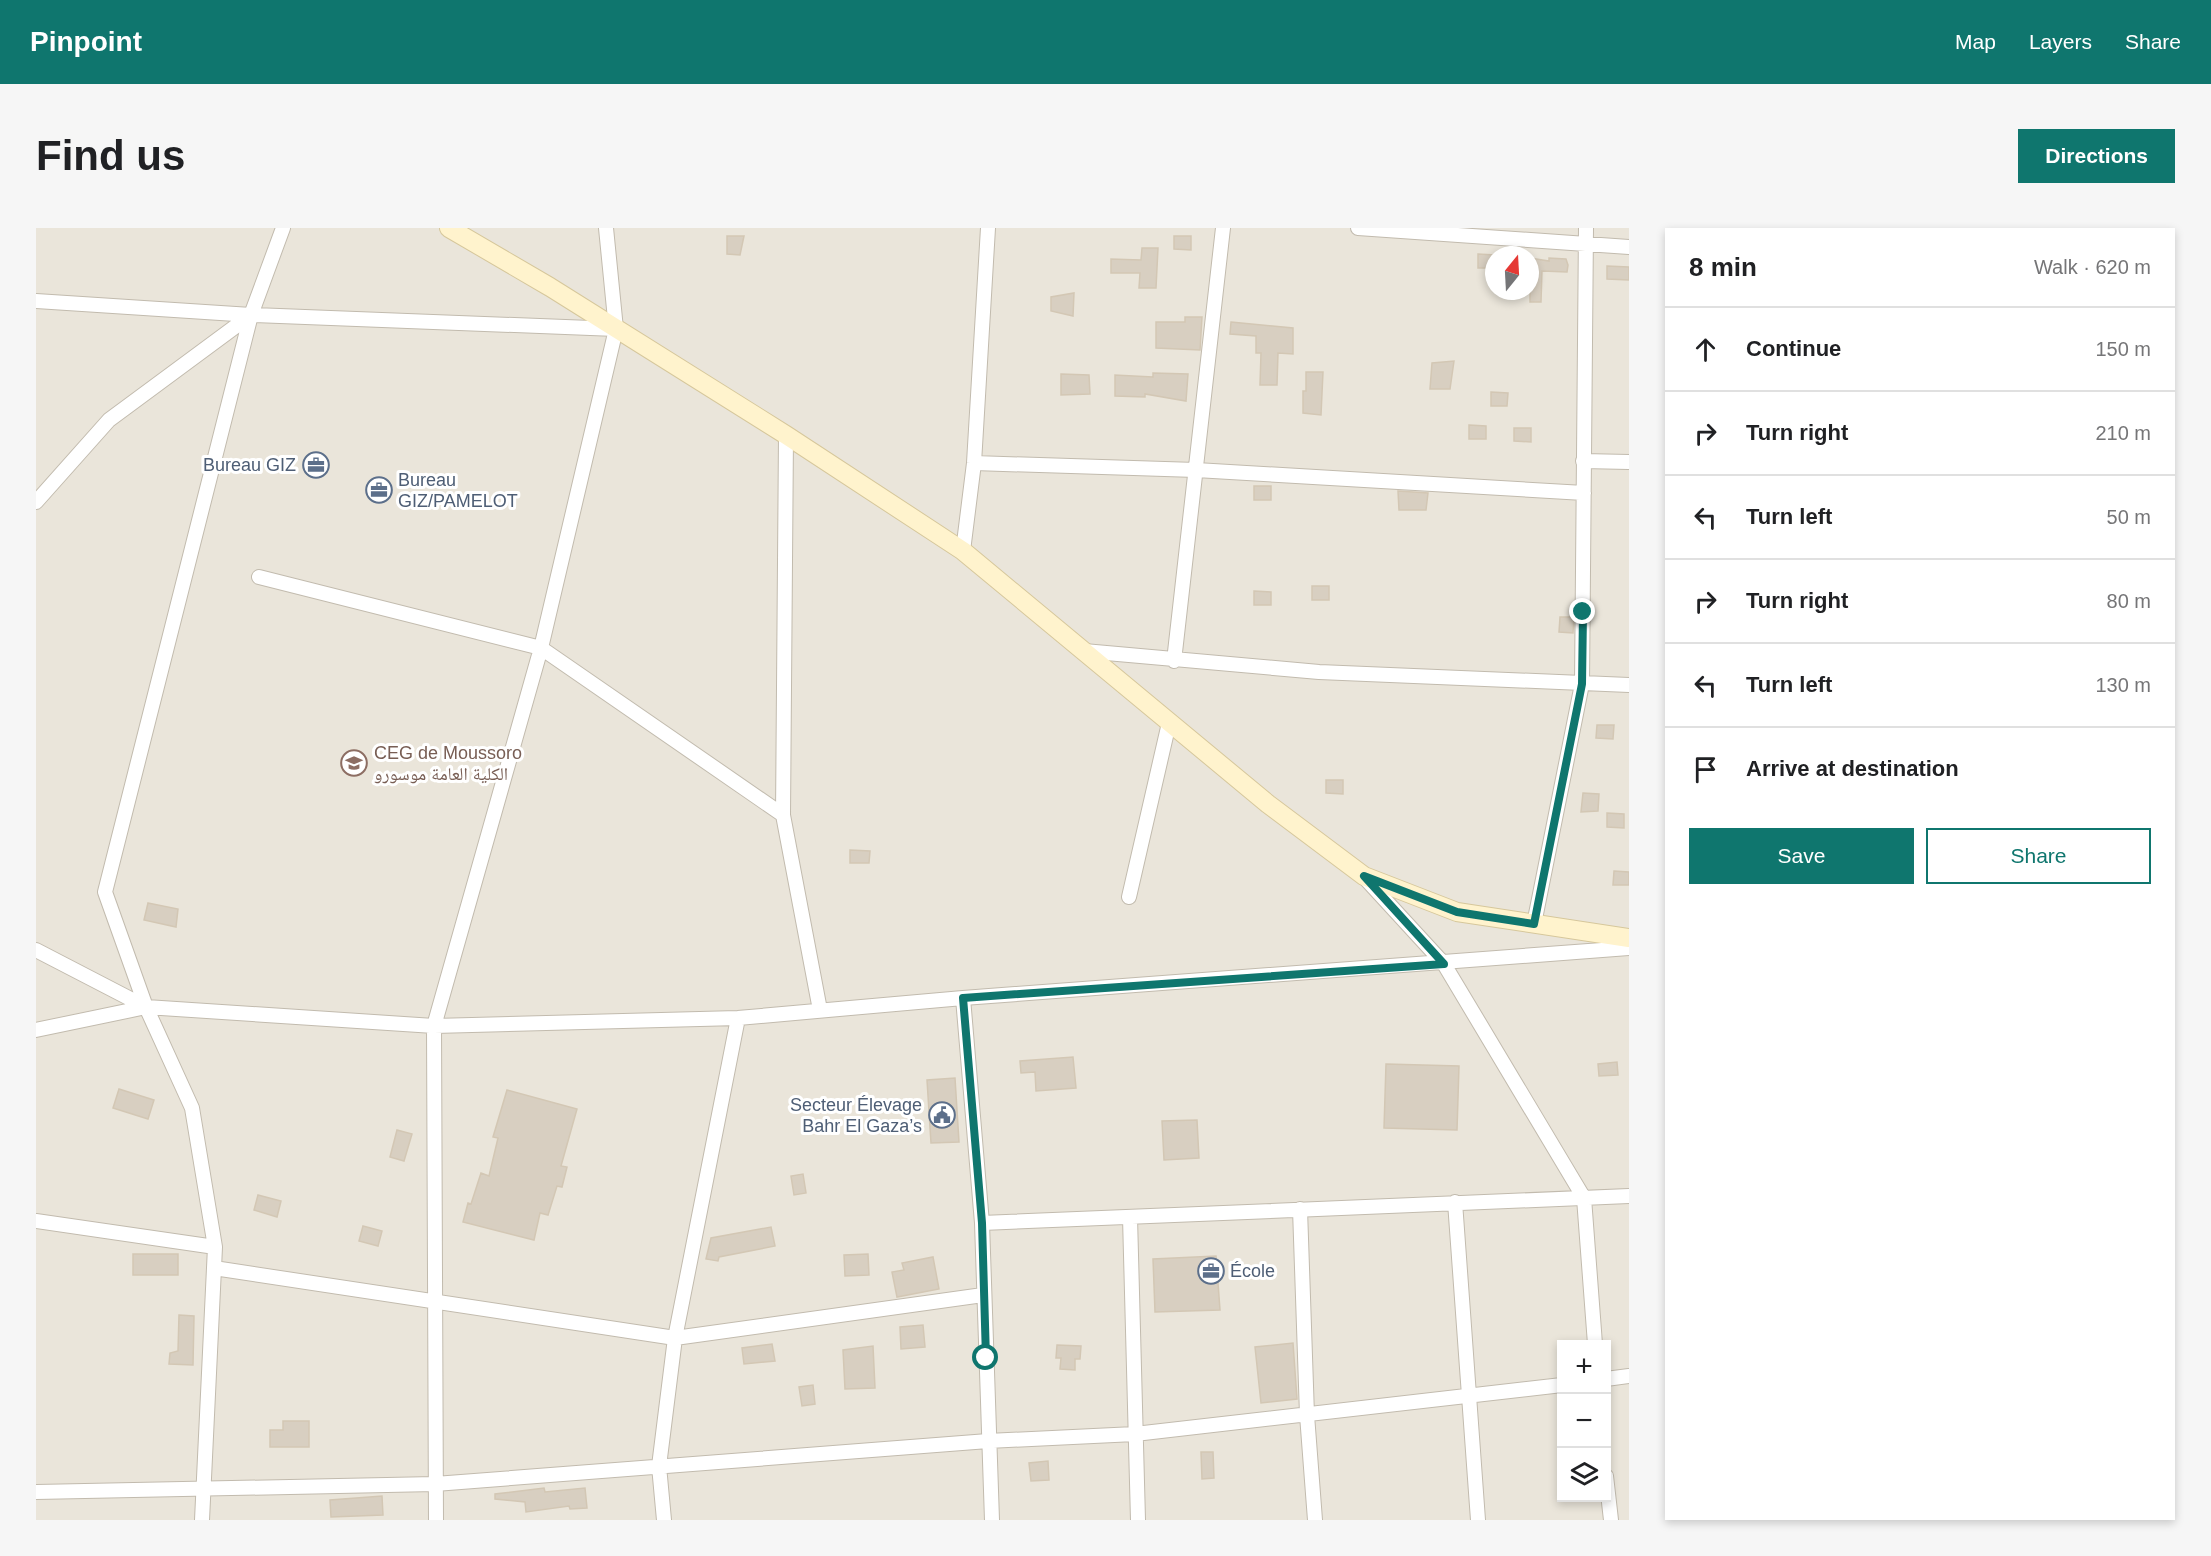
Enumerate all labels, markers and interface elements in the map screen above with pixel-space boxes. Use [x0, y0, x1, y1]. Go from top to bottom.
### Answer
text: Pinpoint [30, 26, 142, 57]
text: Map [1955, 30, 1996, 53]
text: Layers [2029, 30, 2092, 53]
text: Share [2125, 30, 2181, 53]
button: Directions [2018, 129, 2175, 183]
text: Find us [36, 132, 185, 179]
north arrow [1485, 246, 1539, 300]
text: 8 min [1689, 252, 1757, 282]
text: Walk · 620 m [2034, 256, 2151, 278]
icon: ahead [1689, 333, 1722, 366]
text: Continue [1746, 336, 1841, 361]
text: 150 m [2095, 338, 2151, 360]
icon: right [1689, 417, 1722, 450]
text: Turn right [1746, 420, 1848, 445]
text: 210 m [2095, 422, 2151, 444]
office icon: Bureau GIZ [301, 450, 331, 480]
place label: Bureau GIZ [203, 455, 296, 475]
place label: Bureau GIZ/PAMELOT [398, 470, 518, 511]
office icon: Bureau GIZ/PAMELOT [364, 475, 394, 505]
icon: left [1689, 501, 1722, 534]
text: Turn left [1746, 504, 1832, 529]
text: 50 m [2107, 506, 2151, 528]
icon: right [1689, 585, 1722, 618]
text: Turn right [1746, 588, 1848, 613]
text: 80 m [2107, 590, 2151, 612]
route end [1569, 598, 1595, 624]
icon: left [1689, 669, 1722, 702]
text: Turn left [1746, 672, 1832, 697]
text: 130 m [2095, 674, 2151, 696]
place label: CEG de Moussoro الكلية العامة موسورو [374, 743, 522, 784]
school or university icon: CEG de Moussoro الكلية العامة موسورو [339, 748, 369, 778]
icon: arrive [1689, 753, 1722, 786]
text: Arrive at destination [1746, 756, 1959, 781]
button: Save [1689, 828, 1914, 884]
button: Share [1926, 828, 2151, 884]
place label: Secteur Élevage Bahr El Gaza’s [790, 1095, 922, 1136]
public building icon: Secteur Élevage Bahr El Gaza’s [927, 1100, 957, 1130]
office icon: École [1196, 1256, 1226, 1286]
place label: École [1230, 1261, 1275, 1281]
map controls [1557, 1340, 1611, 1502]
button: + [1557, 1340, 1611, 1394]
route start [972, 1344, 998, 1370]
button: − [1557, 1394, 1611, 1448]
button: layers [1557, 1448, 1611, 1502]

